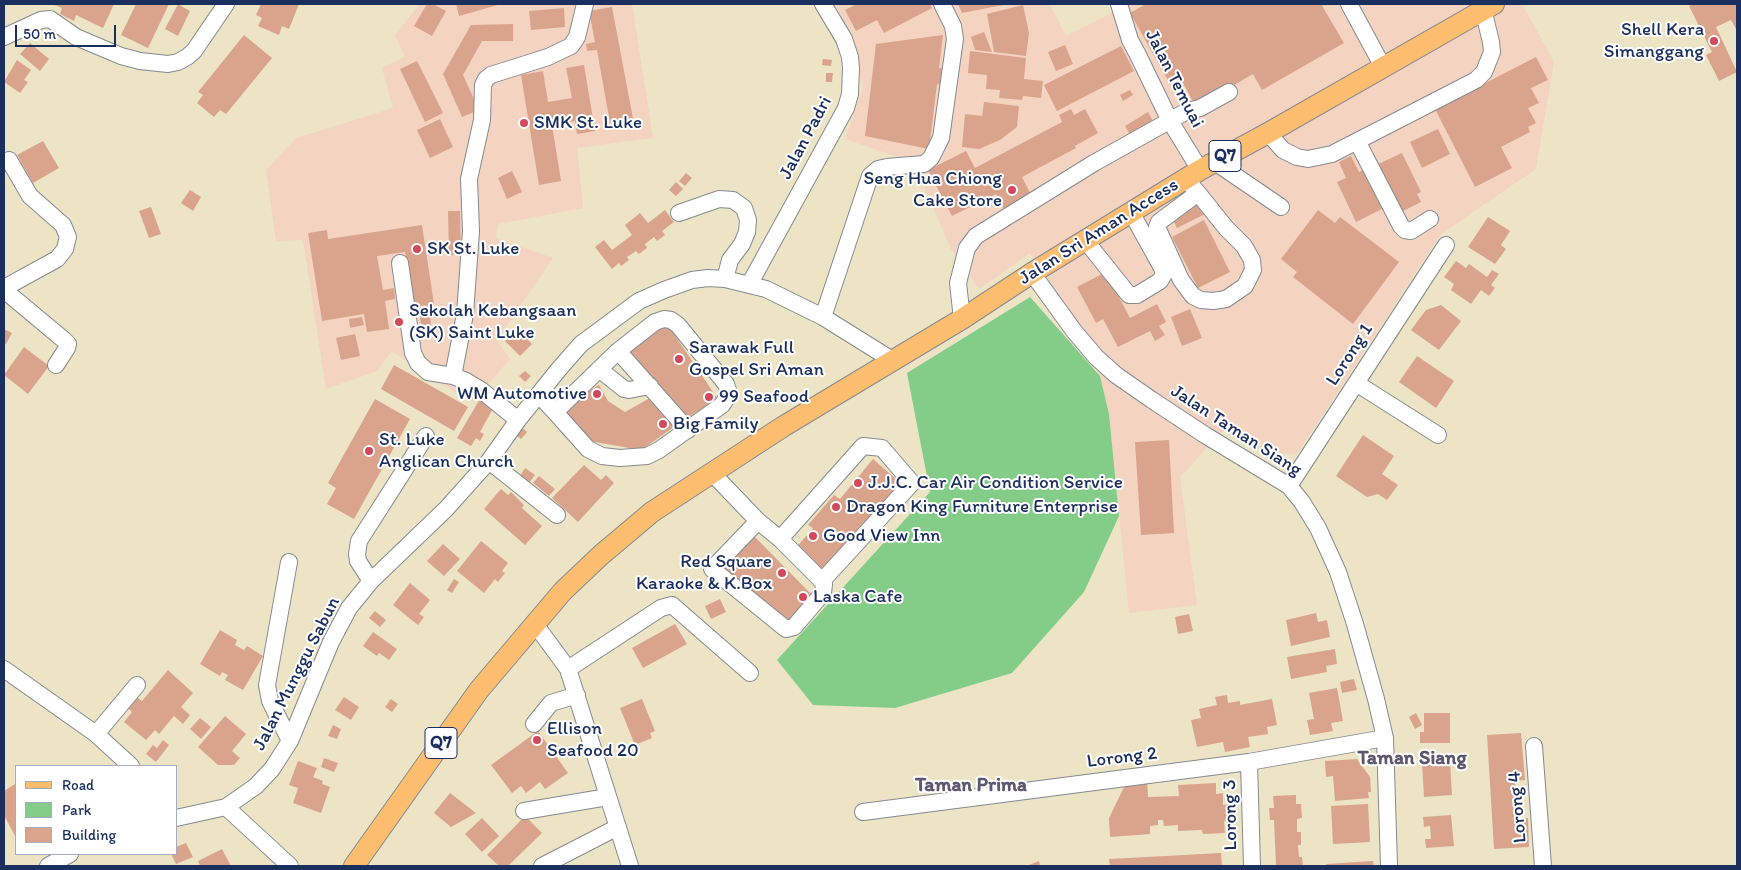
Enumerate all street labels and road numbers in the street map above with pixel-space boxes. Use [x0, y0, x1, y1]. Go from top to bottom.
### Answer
street label: Jalan Temuai [1140, 26, 1208, 132]
street label: Jalan Padri [775, 93, 837, 183]
road number: Q7 [1209, 140, 1241, 172]
street label: Jalan Sri Aman Access [1015, 174, 1183, 290]
street label: Lorong 1 [1322, 320, 1378, 390]
street label: Jalan Taman Siang [1166, 380, 1306, 482]
street label: Jalan Munggu Sabun [248, 593, 346, 755]
road number: Q7 [425, 728, 457, 758]
street label: Lorong 2 [1086, 742, 1158, 774]
street label: Lorong 4 [1504, 770, 1532, 844]
street label: Lorong 3 [1219, 779, 1243, 851]

